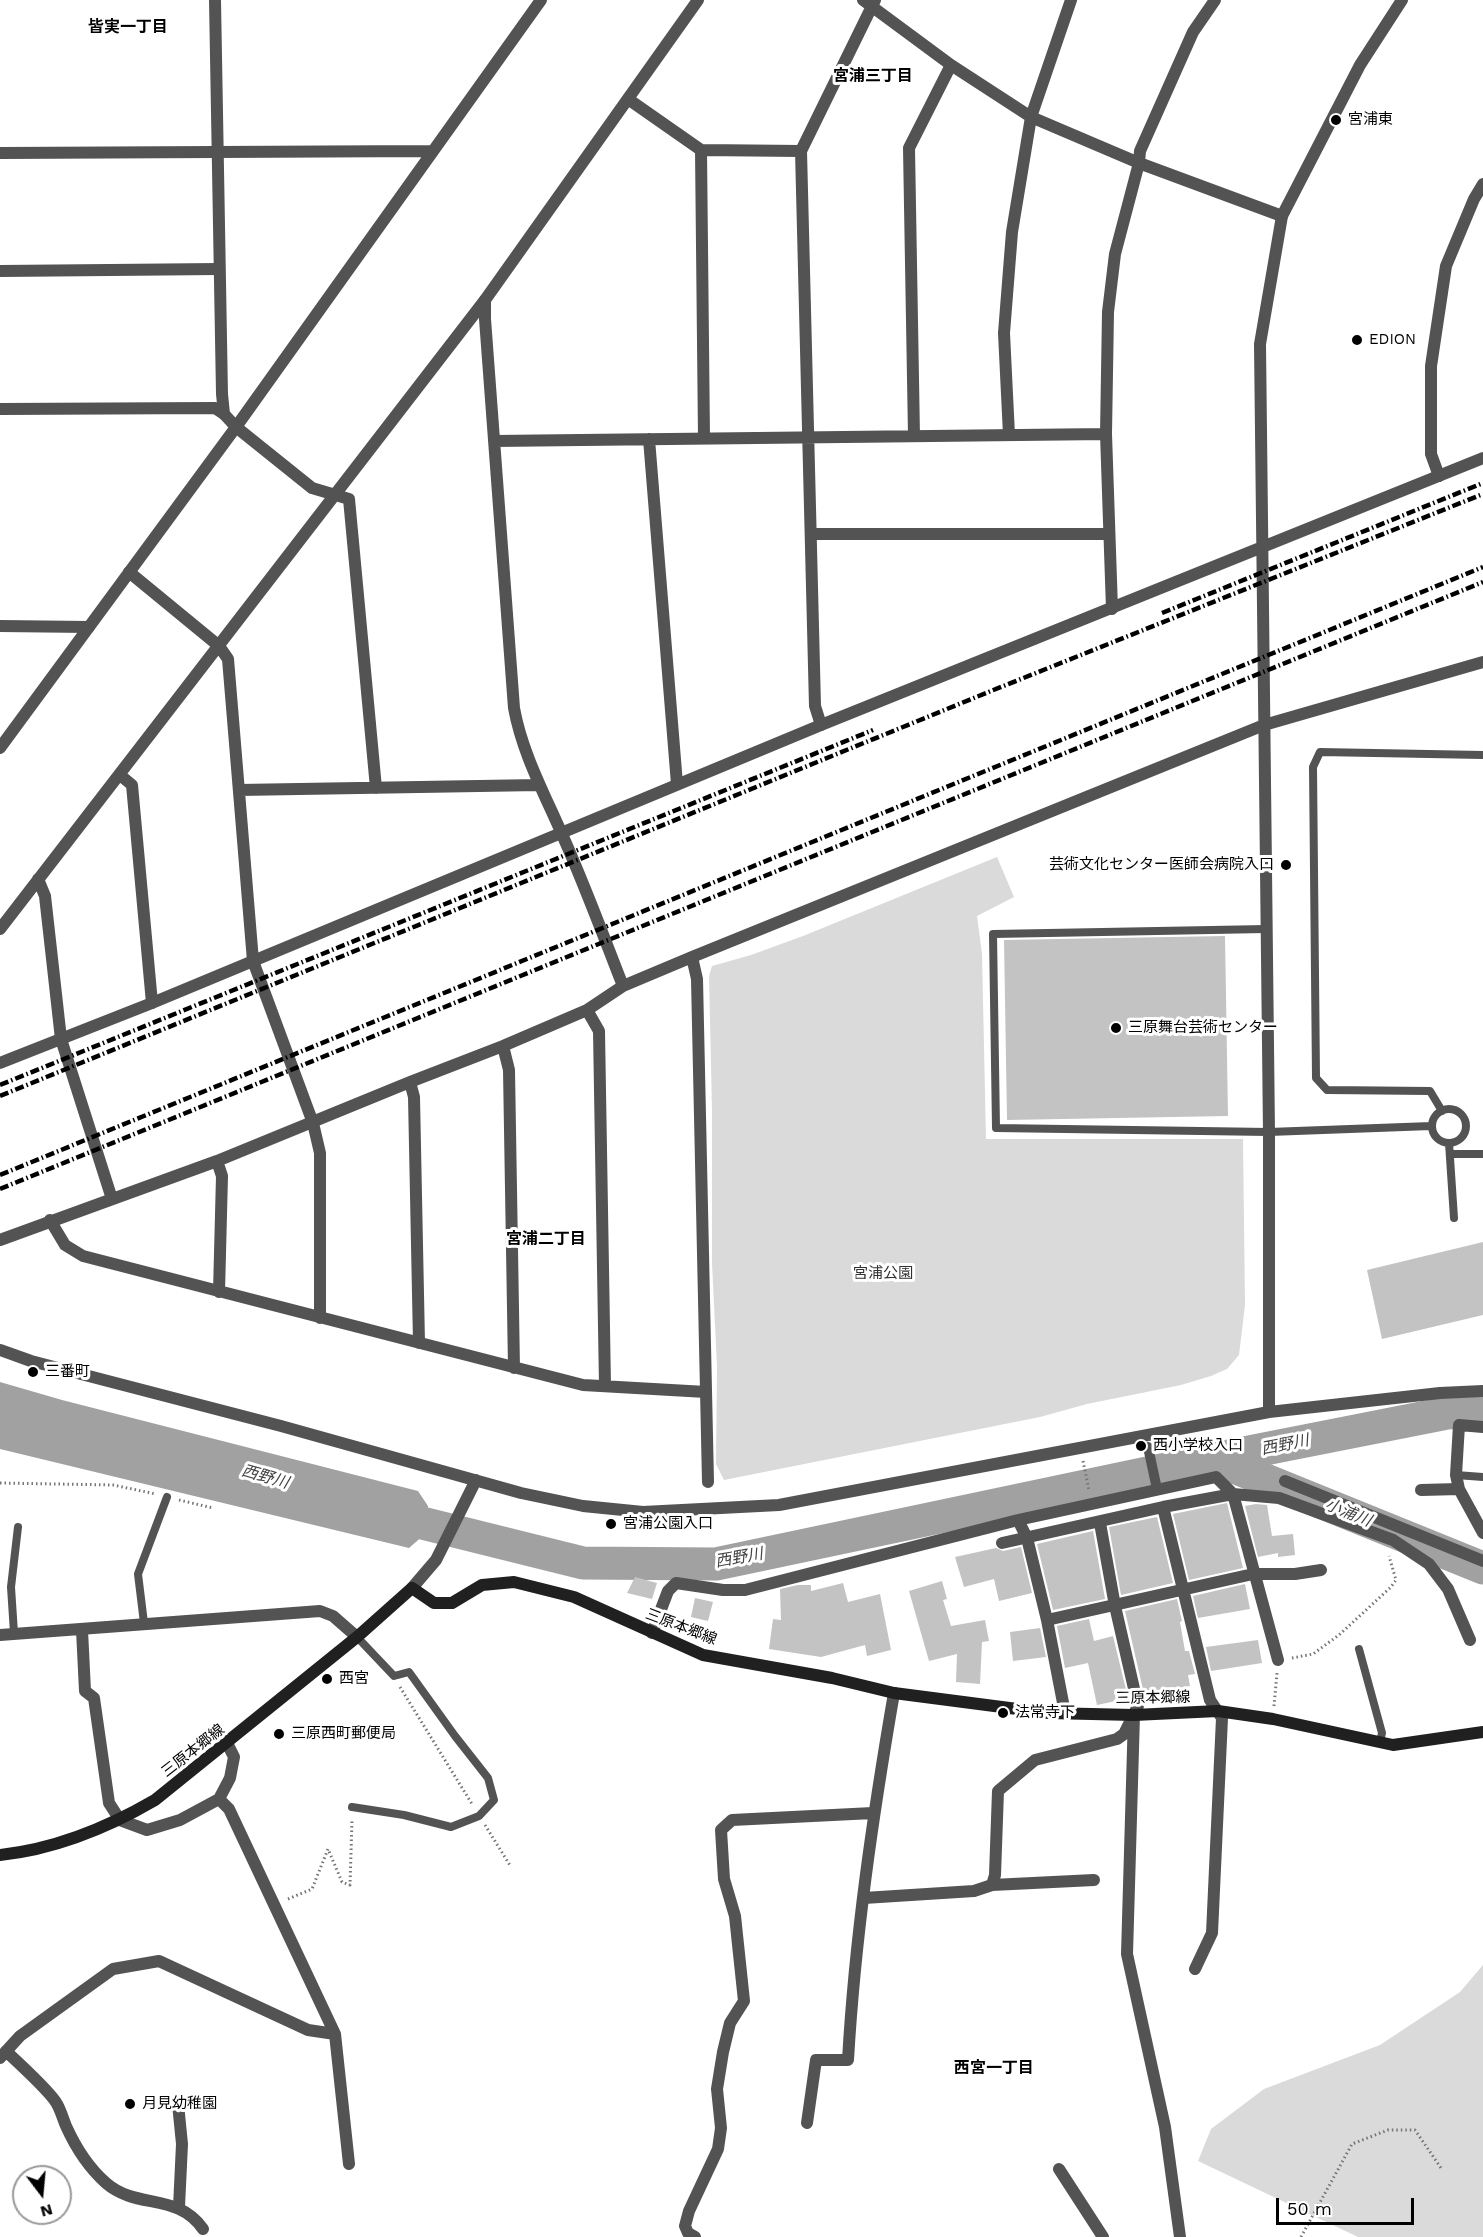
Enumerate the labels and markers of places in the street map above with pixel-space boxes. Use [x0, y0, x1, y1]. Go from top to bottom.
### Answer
place label: 宮浦東 [1348, 111, 1393, 129]
marker: 宮浦東 [1329, 113, 1343, 127]
place label: EDION [1369, 331, 1416, 349]
marker: EDION [1350, 333, 1364, 347]
place label: 芸術文化センター医師会病院入口 [1049, 856, 1274, 874]
marker: 芸術文化センター医師会病院入口 [1279, 858, 1293, 872]
place label: 三原舞台芸術センター [1128, 1019, 1278, 1037]
marker: 三原舞台芸術センター [1109, 1021, 1123, 1035]
place label: 三番町 [45, 1363, 90, 1381]
marker: 三番町 [26, 1365, 40, 1379]
place label: 西小学校入口 [1153, 1437, 1243, 1455]
marker: 西小学校入口 [1134, 1439, 1148, 1453]
place label: 宮浦公園入口 [623, 1515, 713, 1533]
marker: 宮浦公園入口 [604, 1517, 618, 1531]
place label: 西宮 [339, 1670, 369, 1688]
marker: 西宮 [320, 1672, 334, 1686]
place label: 法常寺下 [1015, 1704, 1075, 1722]
marker: 法常寺下 [996, 1706, 1010, 1720]
place label: 三原西町郵便局 [291, 1725, 396, 1743]
marker: 三原西町郵便局 [272, 1727, 286, 1741]
place label: 月見幼稚園 [142, 2095, 217, 2113]
marker: 月見幼稚園 [123, 2097, 137, 2111]

